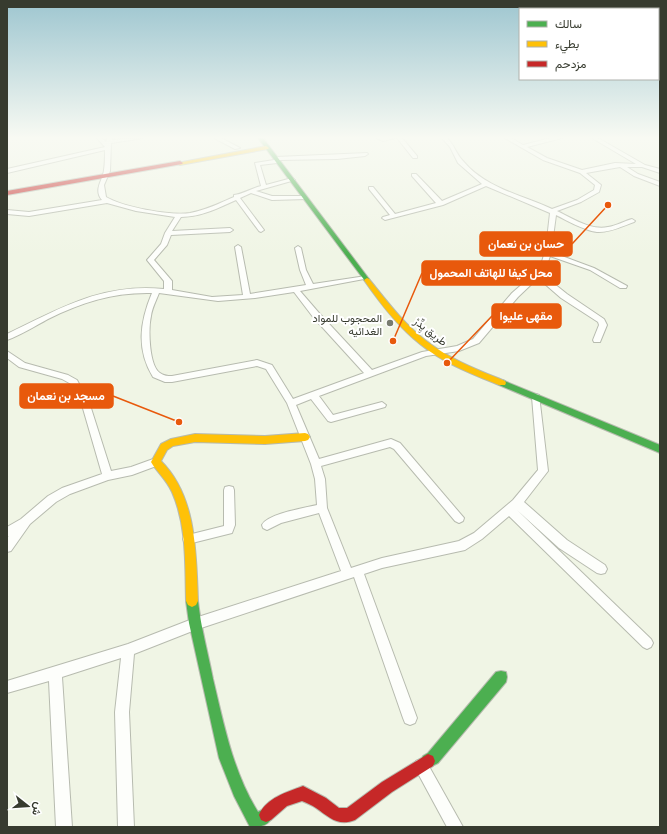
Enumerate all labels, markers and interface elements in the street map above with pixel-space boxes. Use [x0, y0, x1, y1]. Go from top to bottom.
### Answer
legend [519, 8, 659, 80]
text: سالك [555, 15, 582, 32]
text: بطيء [555, 35, 579, 54]
text: مزدحم [555, 55, 586, 72]
callout: حسان بن نعمان [480, 232, 572, 256]
text: حسان بن نعمان [488, 235, 564, 252]
callout: محل كيفا للهاتف المحمول [422, 261, 560, 285]
text: محل كيفا للهاتف المحمول [430, 264, 553, 281]
callout: مقهى عليوا [492, 304, 561, 328]
text: مقهى عليوا [500, 307, 553, 324]
place label: المحجوب للمواد الغدائيه [313, 310, 382, 338]
street label: طريق يِدِّرْ [409, 313, 451, 350]
marker: المحجوب للمواد الغدائيه [385, 318, 395, 328]
callout: مسجد بن نعمان [20, 384, 113, 408]
text: مسجد بن نعمان [27, 387, 105, 404]
north arrow [8, 786, 48, 826]
text: ش [29, 801, 47, 818]

